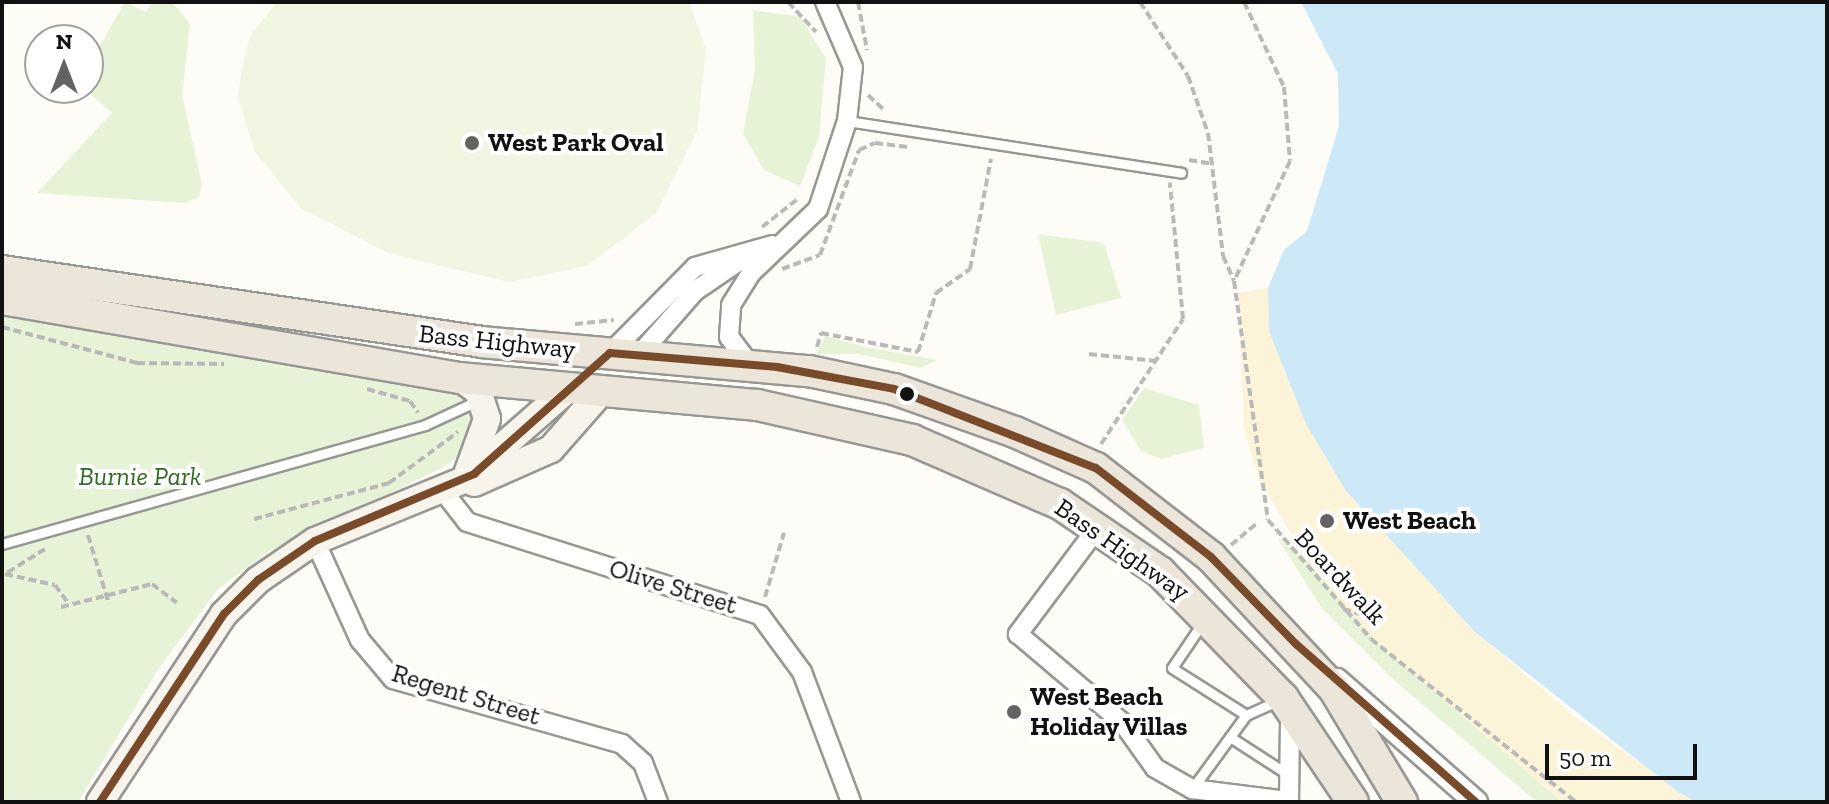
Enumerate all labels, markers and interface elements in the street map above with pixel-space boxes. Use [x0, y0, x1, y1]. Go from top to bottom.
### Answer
north arrow [24, 24, 104, 104]
text: N [56, 28, 72, 55]
place label: West Park Oval [488, 127, 664, 159]
marker: West Park Oval [463, 134, 481, 152]
street label: Bass Highway [417, 318, 577, 366]
unlabelled marker [899, 386, 915, 402]
park label: Burnie Park [79, 461, 201, 493]
street label: Bass Highway [1049, 492, 1195, 608]
place label: West Beach [1343, 505, 1476, 537]
marker: West Beach [1318, 512, 1336, 530]
street label: Boardwalk [1288, 523, 1392, 631]
street label: Olive Street [605, 553, 741, 621]
street label: Regent Street [388, 658, 544, 732]
place label: West Beach Holiday Villas [1030, 681, 1189, 742]
marker: West Beach Holiday Villas [1005, 703, 1023, 721]
scale bar [1549, 728, 1701, 778]
text: 50 m [1559, 743, 1611, 772]

